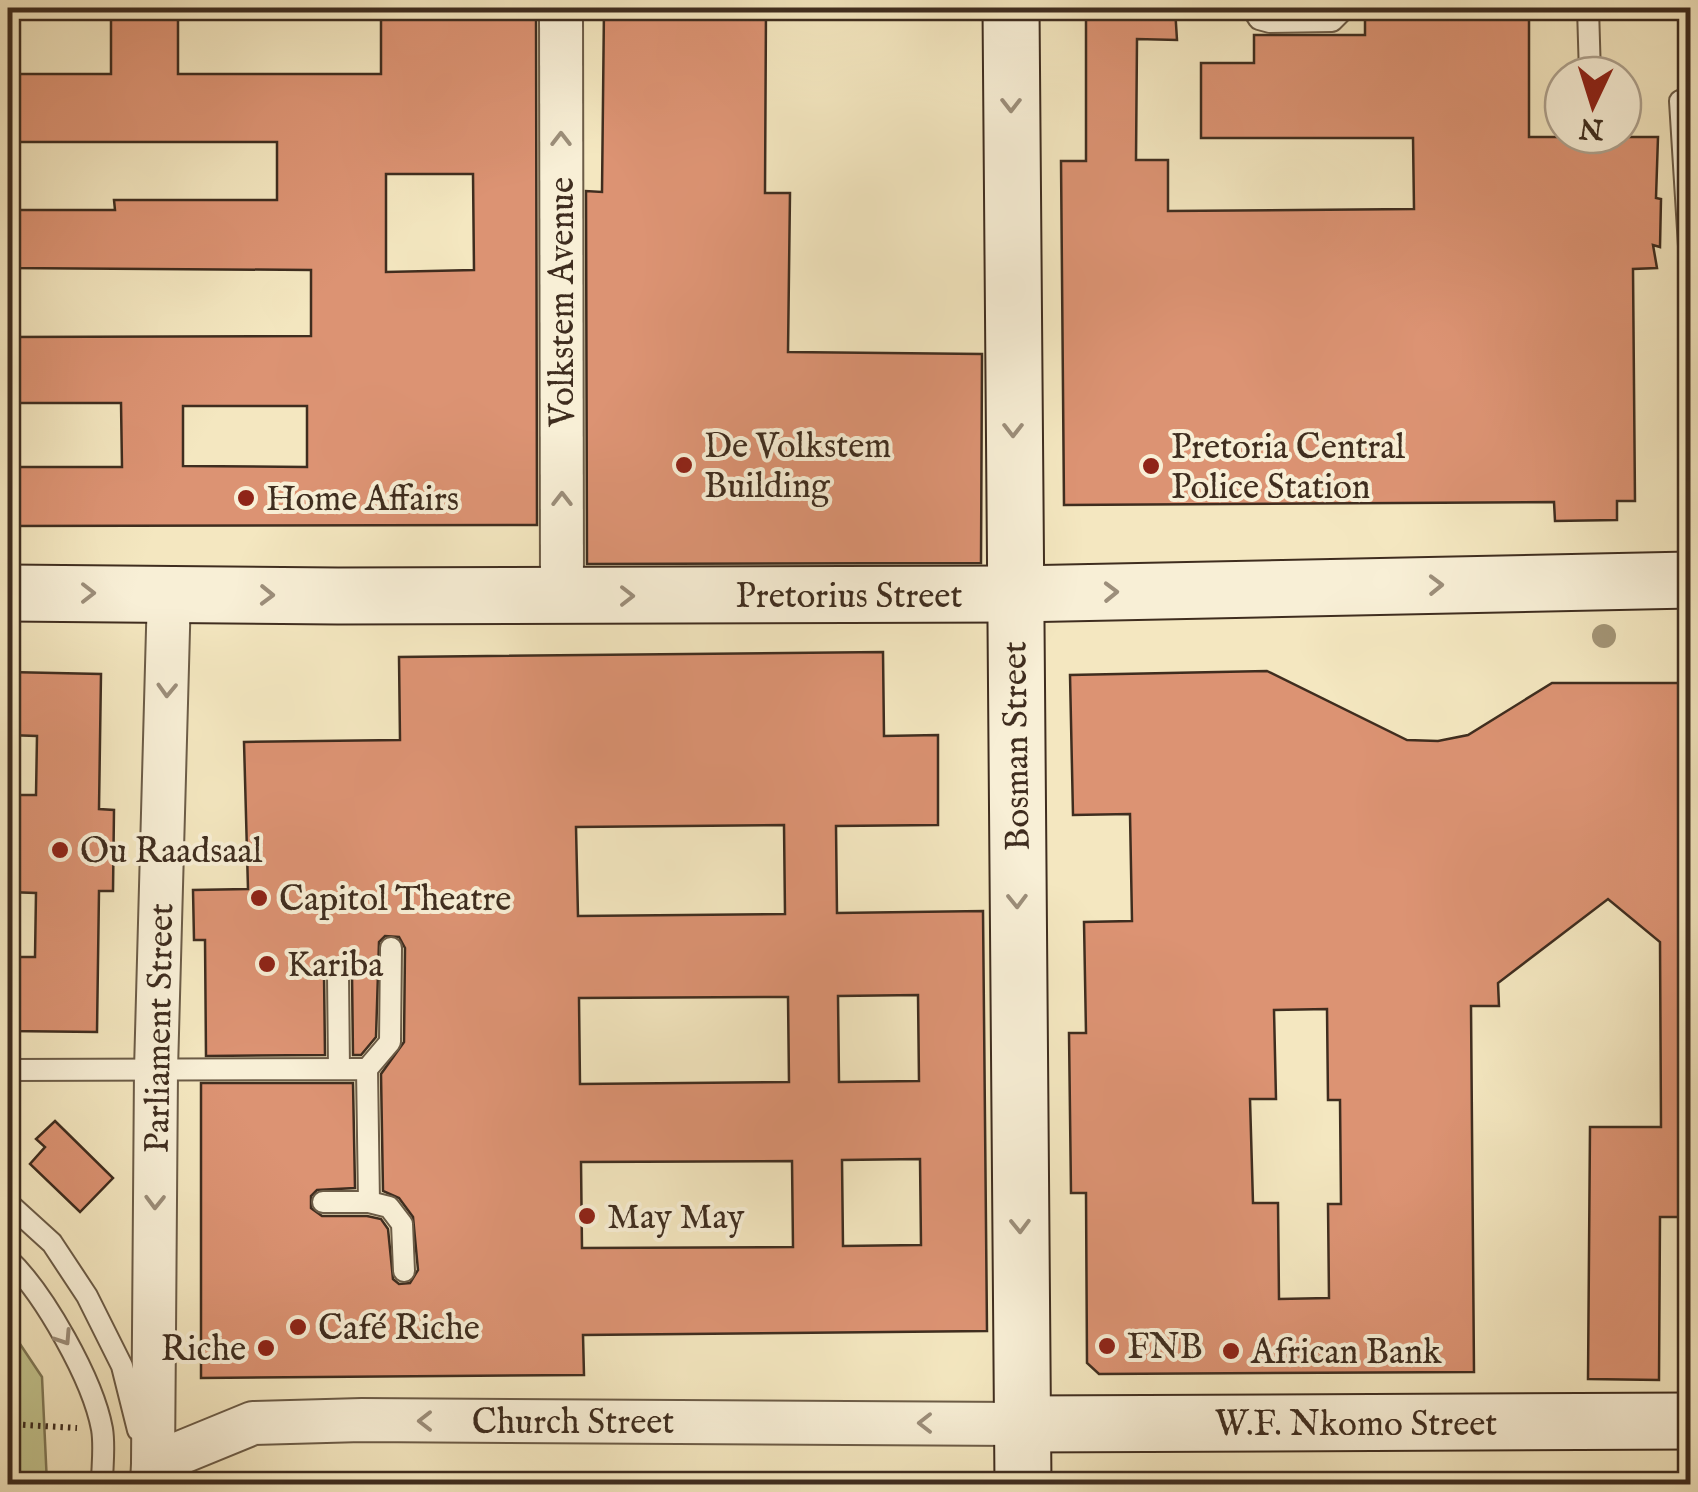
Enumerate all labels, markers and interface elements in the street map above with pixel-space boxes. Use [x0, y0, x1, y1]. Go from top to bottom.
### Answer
north arrow [1543, 55, 1643, 155]
one-way arrow [1000, 98, 1022, 113]
text: N [1578, 109, 1606, 146]
one-way arrow [550, 130, 572, 146]
street label: Volkstem Avenue [541, 177, 586, 428]
one-way arrow [1002, 422, 1024, 438]
place label: De Volkstem Building [704, 425, 891, 510]
place label: Pretoria Central Police Station [1171, 426, 1405, 511]
marker: De Volkstem Building [673, 454, 695, 476]
marker: Pretoria Central Police Station [1140, 455, 1162, 477]
place label: Home Affairs [266, 478, 459, 523]
marker: Home Affairs [235, 487, 257, 509]
one-way arrow [551, 490, 573, 506]
street label: Pretorius Street [736, 575, 962, 620]
one-way arrow [1428, 575, 1444, 596]
one-way arrow [1104, 581, 1119, 603]
one-way arrow [82, 582, 97, 604]
one-way arrow [259, 584, 275, 605]
one-way arrow [620, 585, 635, 607]
street label: Bosman Street [993, 641, 1042, 851]
one-way arrow [156, 683, 177, 699]
place label: Ou Raadsaal [80, 830, 263, 875]
marker: Ou Raadsaal [49, 839, 71, 861]
place label: Capitol Theatre [279, 878, 511, 923]
marker: Capitol Theatre [248, 887, 270, 909]
one-way arrow [1006, 894, 1028, 910]
street label: Parliament Street [136, 903, 185, 1154]
place label: Kariba [287, 944, 384, 989]
marker: Kariba [256, 953, 278, 975]
one-way arrow [144, 1196, 166, 1211]
place label: May May [607, 1196, 745, 1241]
marker: May May [576, 1205, 598, 1227]
one-way arrow [1009, 1220, 1031, 1235]
place label: Café Riche [318, 1307, 480, 1352]
marker: Café Riche [287, 1316, 309, 1338]
place label: FNB [1127, 1326, 1203, 1371]
one-way arrow [52, 1327, 71, 1345]
place label: Riche [161, 1328, 246, 1373]
place label: African Bank [1250, 1331, 1442, 1376]
marker: FNB [1096, 1335, 1118, 1357]
marker: Riche [255, 1337, 277, 1359]
marker: African Bank [1220, 1340, 1242, 1362]
street label: Church Street [472, 1401, 674, 1446]
street label: W.F. Nkomo Street [1215, 1403, 1497, 1448]
one-way arrow [416, 1410, 432, 1431]
one-way arrow [916, 1412, 932, 1434]

